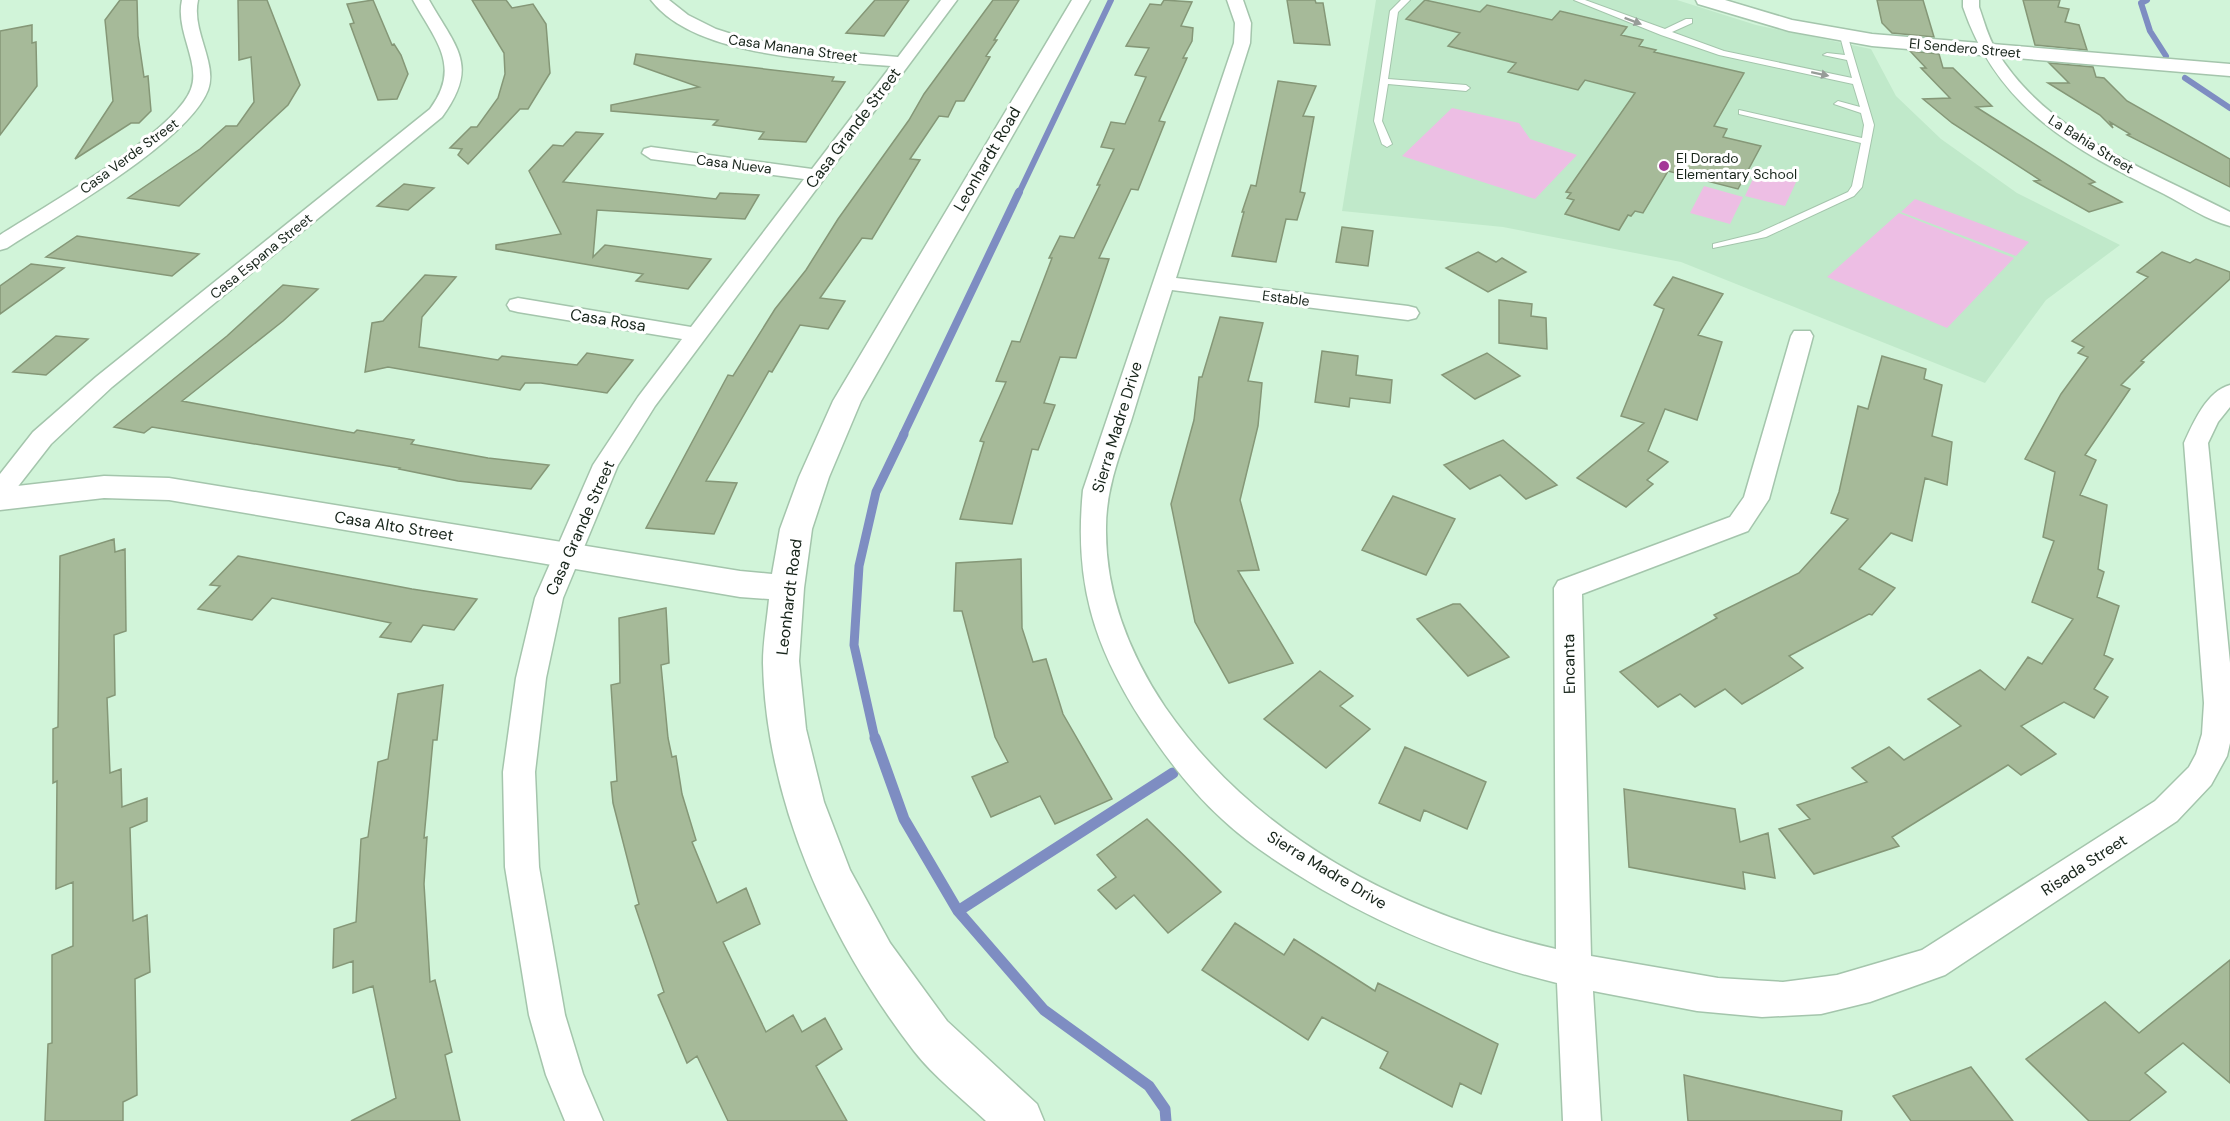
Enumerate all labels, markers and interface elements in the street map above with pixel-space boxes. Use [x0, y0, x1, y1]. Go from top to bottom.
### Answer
one-way arrow [1624, 16, 1642, 26]
street label: Casa Manana Street [727, 30, 859, 66]
street label: El Sendero Street [1908, 34, 2022, 62]
street label: Casa Grande Street [801, 63, 905, 193]
one-way arrow [1810, 70, 1829, 79]
street label: Leonhardt Road [949, 103, 1025, 215]
street label: La Bahia Street [2045, 111, 2137, 177]
street label: Casa Verde Street [76, 114, 182, 198]
place label: El Dorado Elementary School [1676, 149, 1797, 183]
street label: Casa Nueva [695, 150, 773, 178]
marker: El Dorado Elementary School [1657, 159, 1671, 173]
street label: Casa Espana Street [206, 209, 316, 303]
street label: Estable [1261, 286, 1311, 310]
street label: Casa Rosa [569, 304, 647, 336]
street label: Sierra Madre Drive [1087, 359, 1147, 495]
street label: Casa Grande Street [541, 457, 619, 599]
street label: Casa Alto Street [333, 506, 455, 546]
street label: Leonhardt Road [771, 538, 807, 656]
street label: Encanta [1558, 634, 1580, 694]
street label: Sierra Madre Drive [1263, 826, 1391, 914]
street label: Risada Street [2037, 829, 2131, 901]

